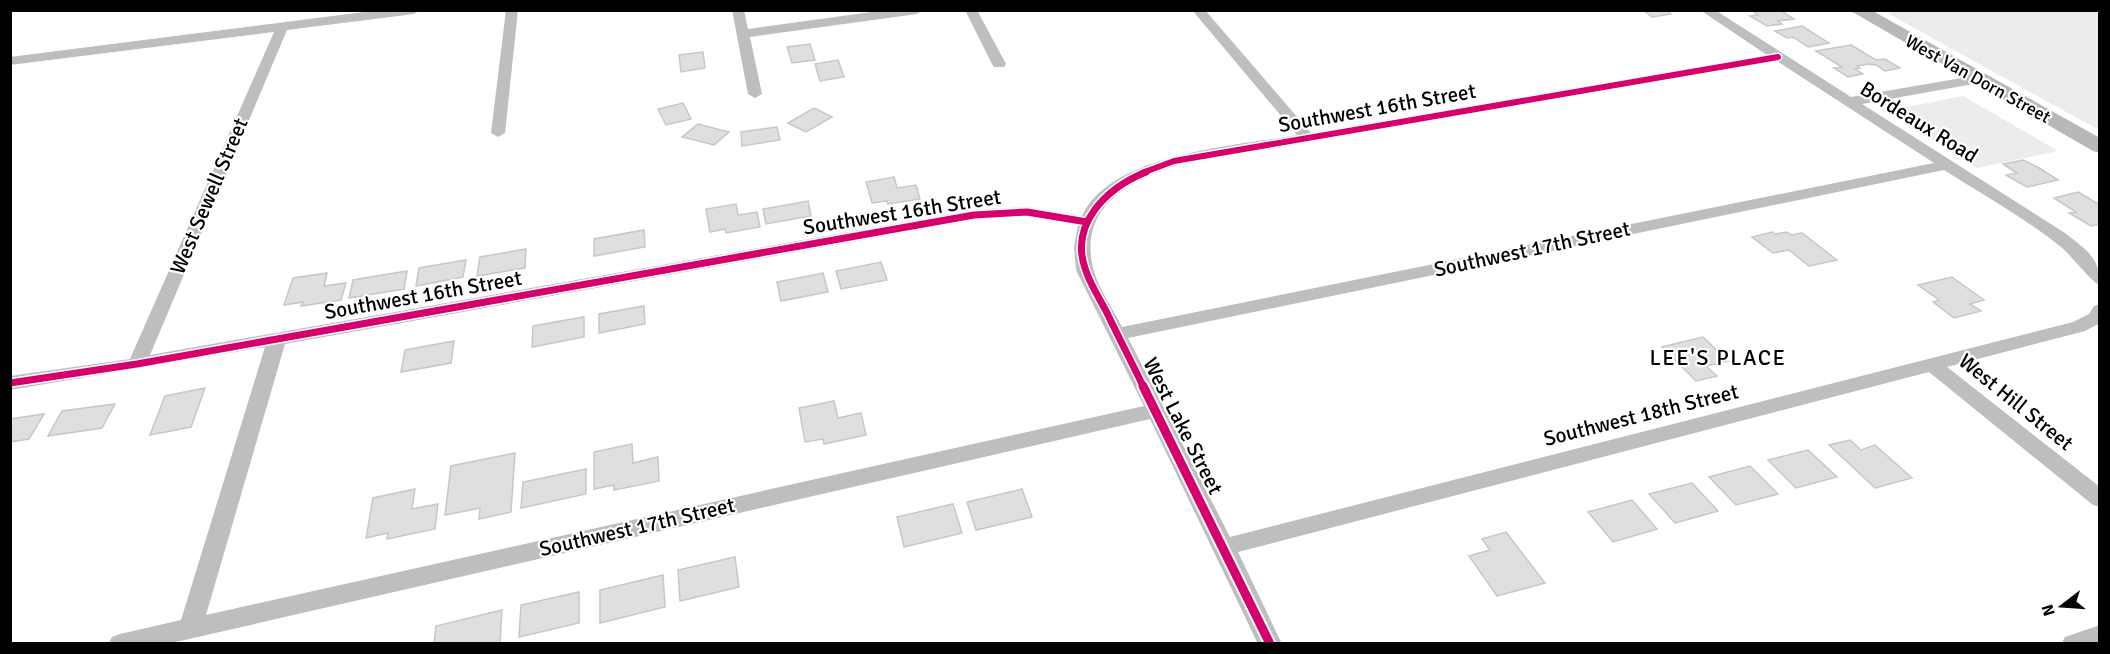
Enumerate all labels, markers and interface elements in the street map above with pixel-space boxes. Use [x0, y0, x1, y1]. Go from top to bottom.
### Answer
street label: West Van Dorn Street [1902, 30, 2054, 128]
street label: Bordeaux Road [1855, 75, 1983, 169]
street label: Southwest 16th Street [1276, 78, 1478, 138]
street label: West Sewell Street [164, 114, 254, 278]
street label: Southwest 16th Street [801, 184, 1003, 240]
street label: Southwest 17th Street [1432, 216, 1632, 282]
street label: Southwest 16th Street [322, 265, 524, 325]
district label: LEE'S PLACE [1650, 344, 1786, 371]
street label: West Hill Street [1953, 348, 2079, 456]
street label: West Lake Street [1137, 353, 1229, 499]
street label: Southwest 18th Street [1541, 378, 1741, 452]
street label: Southwest 17th Street [537, 492, 737, 562]
north arrow [2032, 576, 2092, 636]
text: N [2037, 602, 2060, 618]

